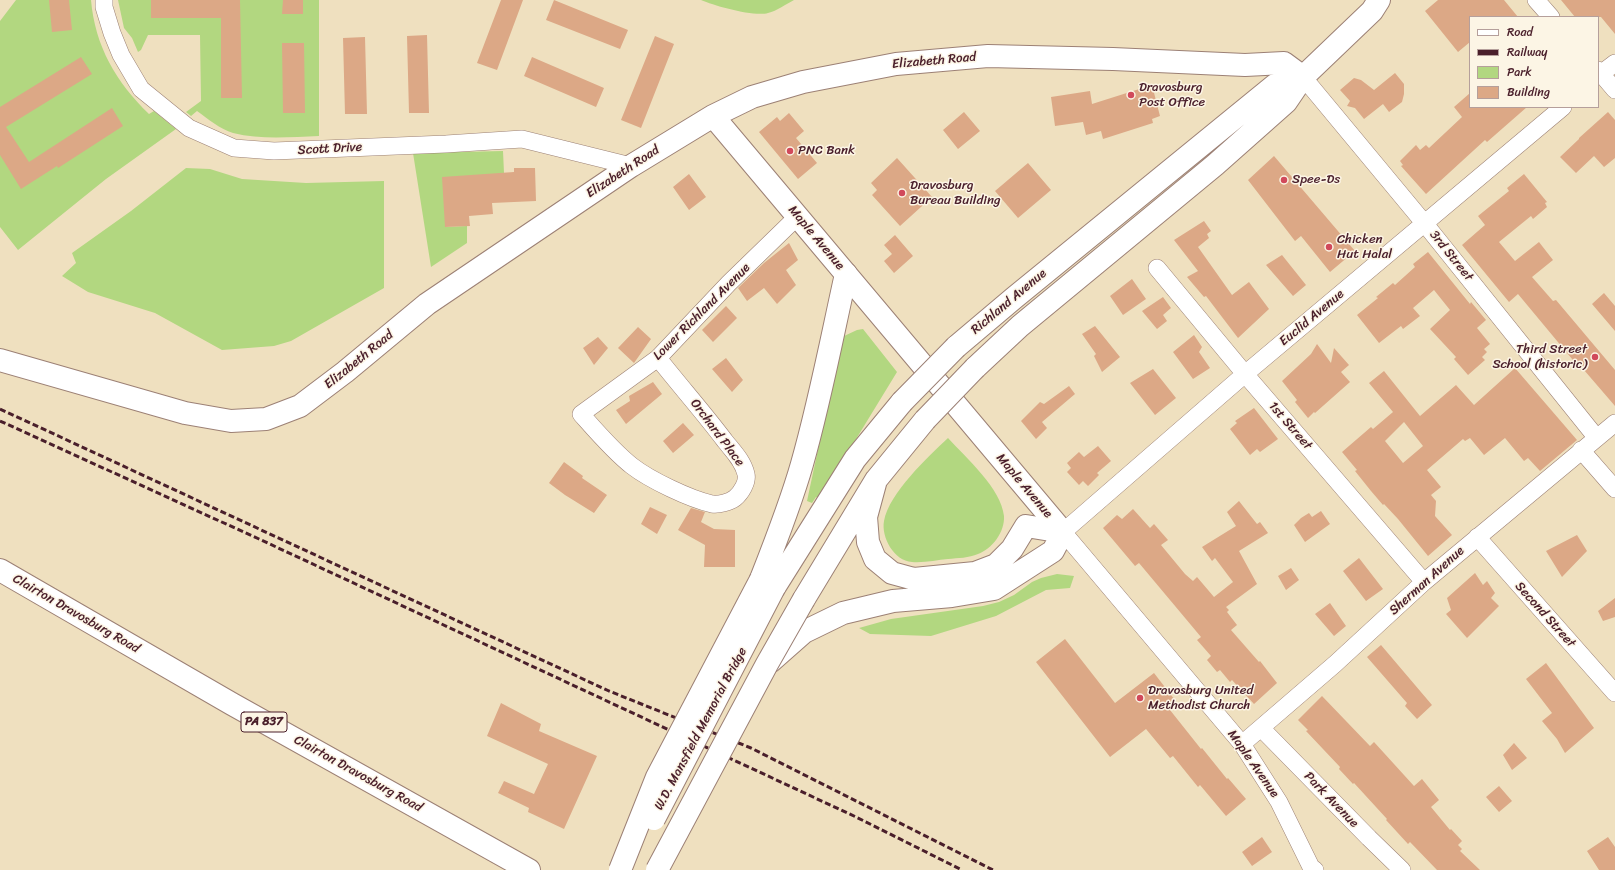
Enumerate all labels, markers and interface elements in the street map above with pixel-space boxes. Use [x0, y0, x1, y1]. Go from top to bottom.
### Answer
legend [1469, 16, 1599, 108]
text: Road [1507, 21, 1533, 43]
text: Railway [1507, 41, 1548, 63]
street label: Elizabeth Road [891, 50, 977, 72]
text: Park [1507, 61, 1532, 83]
place label: Dravosburg Post Office [1139, 80, 1205, 111]
text: Building [1507, 81, 1550, 103]
marker: Dravosburg Post Office [1126, 90, 1136, 100]
street label: Scott Drive [297, 140, 363, 158]
street label: Elizabeth Road [583, 143, 663, 201]
place label: PNC Bank [798, 143, 855, 159]
marker: PNC Bank [785, 146, 795, 156]
place label: Spee-Ds [1292, 172, 1340, 188]
marker: Spee-Ds [1279, 175, 1289, 185]
place label: Dravosburg Bureau Building [910, 178, 1001, 209]
marker: Dravosburg Bureau Building [897, 188, 907, 198]
street label: Maple Avenue [785, 203, 847, 273]
street label: 3rd Street [1426, 228, 1476, 284]
place label: Chicken Hut Halal [1337, 232, 1392, 263]
marker: Chicken Hut Halal [1324, 242, 1334, 252]
street label: Lower Richland Avenue [650, 260, 754, 364]
street label: Richland Avenue [968, 266, 1050, 338]
street label: Euclid Avenue [1276, 286, 1348, 350]
street label: Elizabeth Road [321, 327, 397, 393]
place label: Third Street School (historic) [1492, 342, 1587, 373]
marker: Third Street School (historic) [1590, 352, 1600, 362]
street label: Orchard Place [687, 396, 747, 470]
street label: 1st Street [1265, 399, 1315, 453]
street label: Maple Avenue [993, 451, 1055, 521]
street label: Sherman Avenue [1386, 543, 1468, 619]
street label: Clairton Dravosburg Road [10, 571, 142, 657]
street label: Second Street [1511, 579, 1579, 651]
street label: W.D. Mansfield Memorial Bridge [651, 645, 751, 813]
place label: Dravosburg United Methodist Church [1148, 683, 1253, 714]
marker: Dravosburg United Methodist Church [1135, 693, 1145, 703]
road number: PA 837 [241, 712, 287, 732]
street label: Maple Avenue [1224, 727, 1282, 801]
street label: Clairton Dravosburg Road [291, 732, 425, 816]
street label: Park Avenue [1301, 769, 1361, 831]

